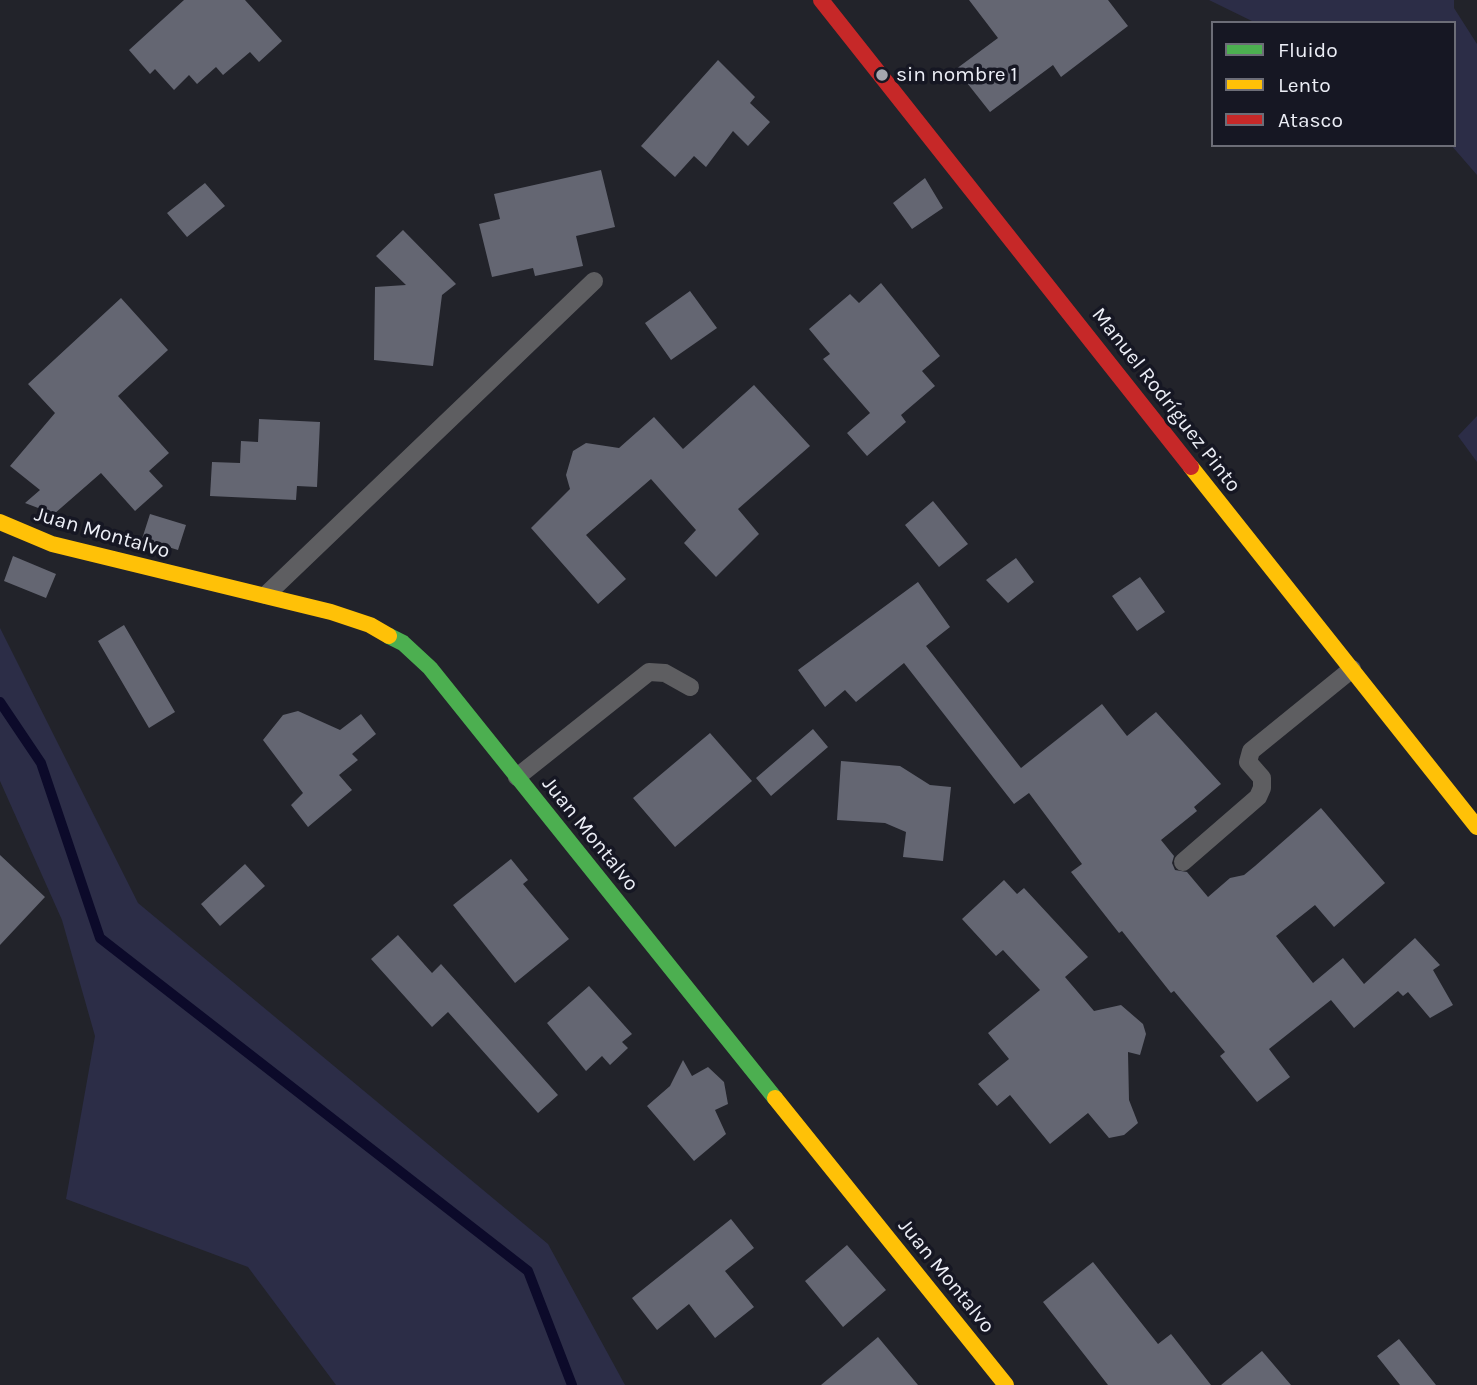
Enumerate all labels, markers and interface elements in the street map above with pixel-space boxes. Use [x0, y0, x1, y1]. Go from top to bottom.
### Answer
legend [1211, 21, 1456, 147]
text: Fluido [1278, 38, 1338, 62]
place label: sin nombre 1 [896, 62, 1017, 88]
marker: sin nombre 1 [874, 67, 890, 83]
text: Lento [1278, 73, 1331, 97]
text: Atasco [1278, 108, 1343, 132]
street label: Manuel Rodríguez Pinto [1086, 303, 1246, 497]
street label: Juan Montalvo [31, 502, 173, 564]
street label: Juan Montalvo [536, 772, 644, 896]
street label: Juan Montalvo [892, 1214, 1000, 1338]

